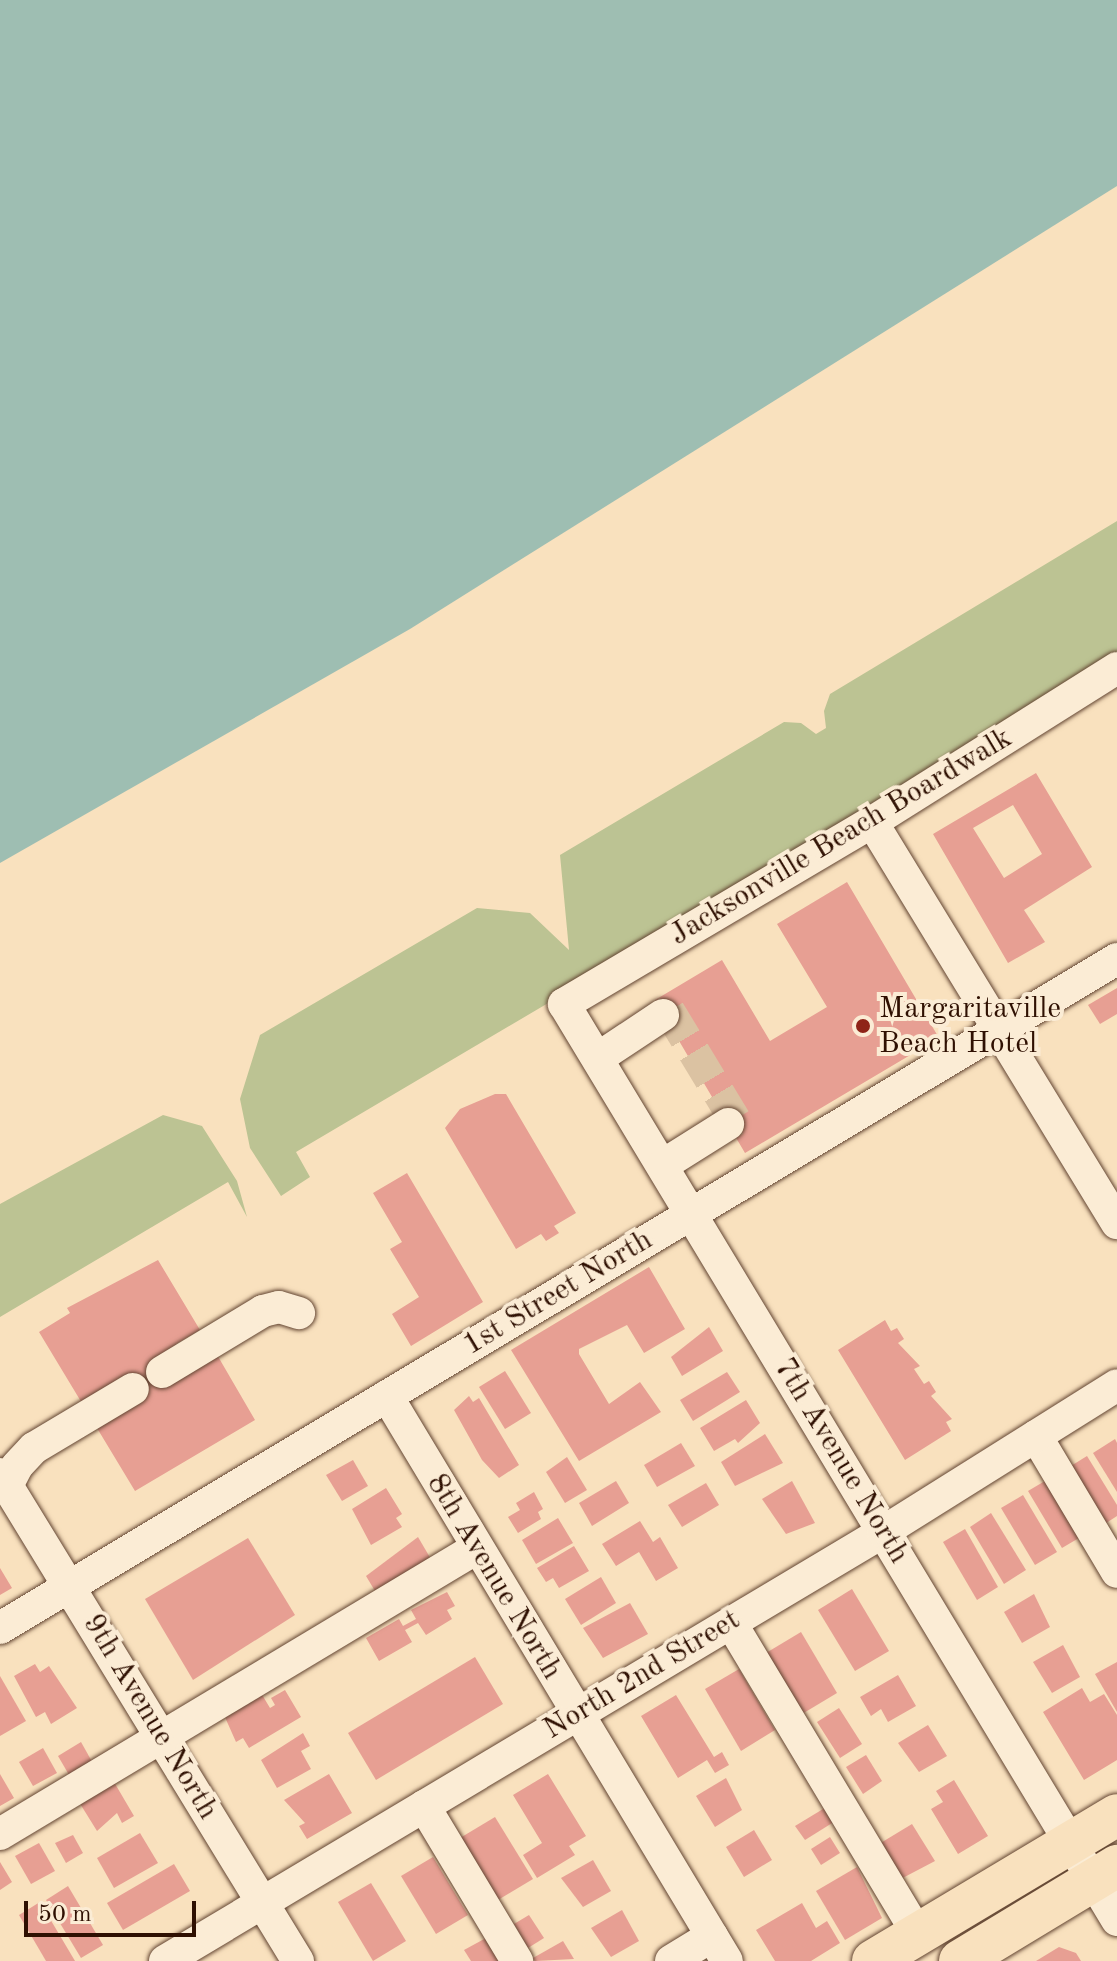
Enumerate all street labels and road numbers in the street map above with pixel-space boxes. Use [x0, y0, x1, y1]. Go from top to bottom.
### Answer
street label: Jacksonville Beach Boardwalk [664, 720, 1018, 954]
street label: 1st Street North [457, 1222, 659, 1364]
street label: 7th Avenue North [765, 1352, 917, 1570]
street label: 8th Avenue North [418, 1468, 570, 1686]
street label: North 2nd Street [537, 1602, 747, 1748]
street label: 9th Avenue North [74, 1608, 226, 1826]

